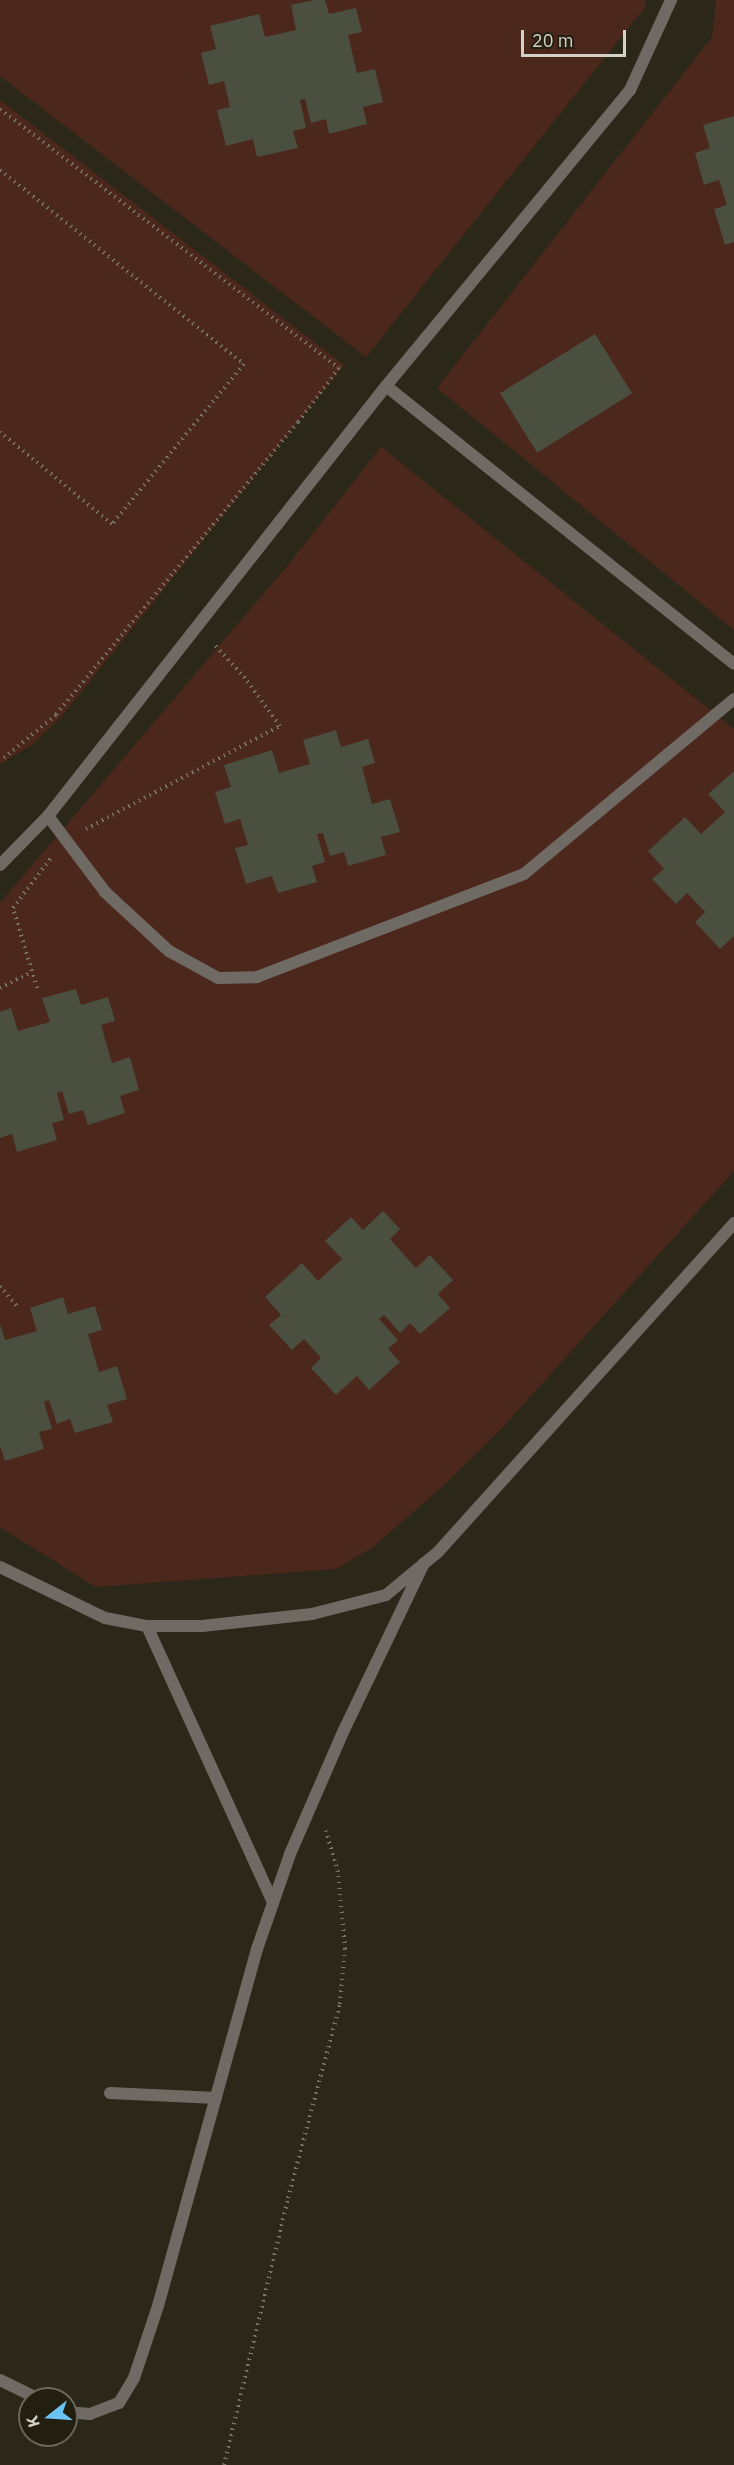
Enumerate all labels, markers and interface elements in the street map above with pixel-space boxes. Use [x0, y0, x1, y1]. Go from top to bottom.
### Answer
scale bar [524, 18, 629, 56]
text: 20 m [532, 29, 574, 52]
north arrow [18, 2387, 78, 2447]
text: K [22, 2413, 44, 2430]

